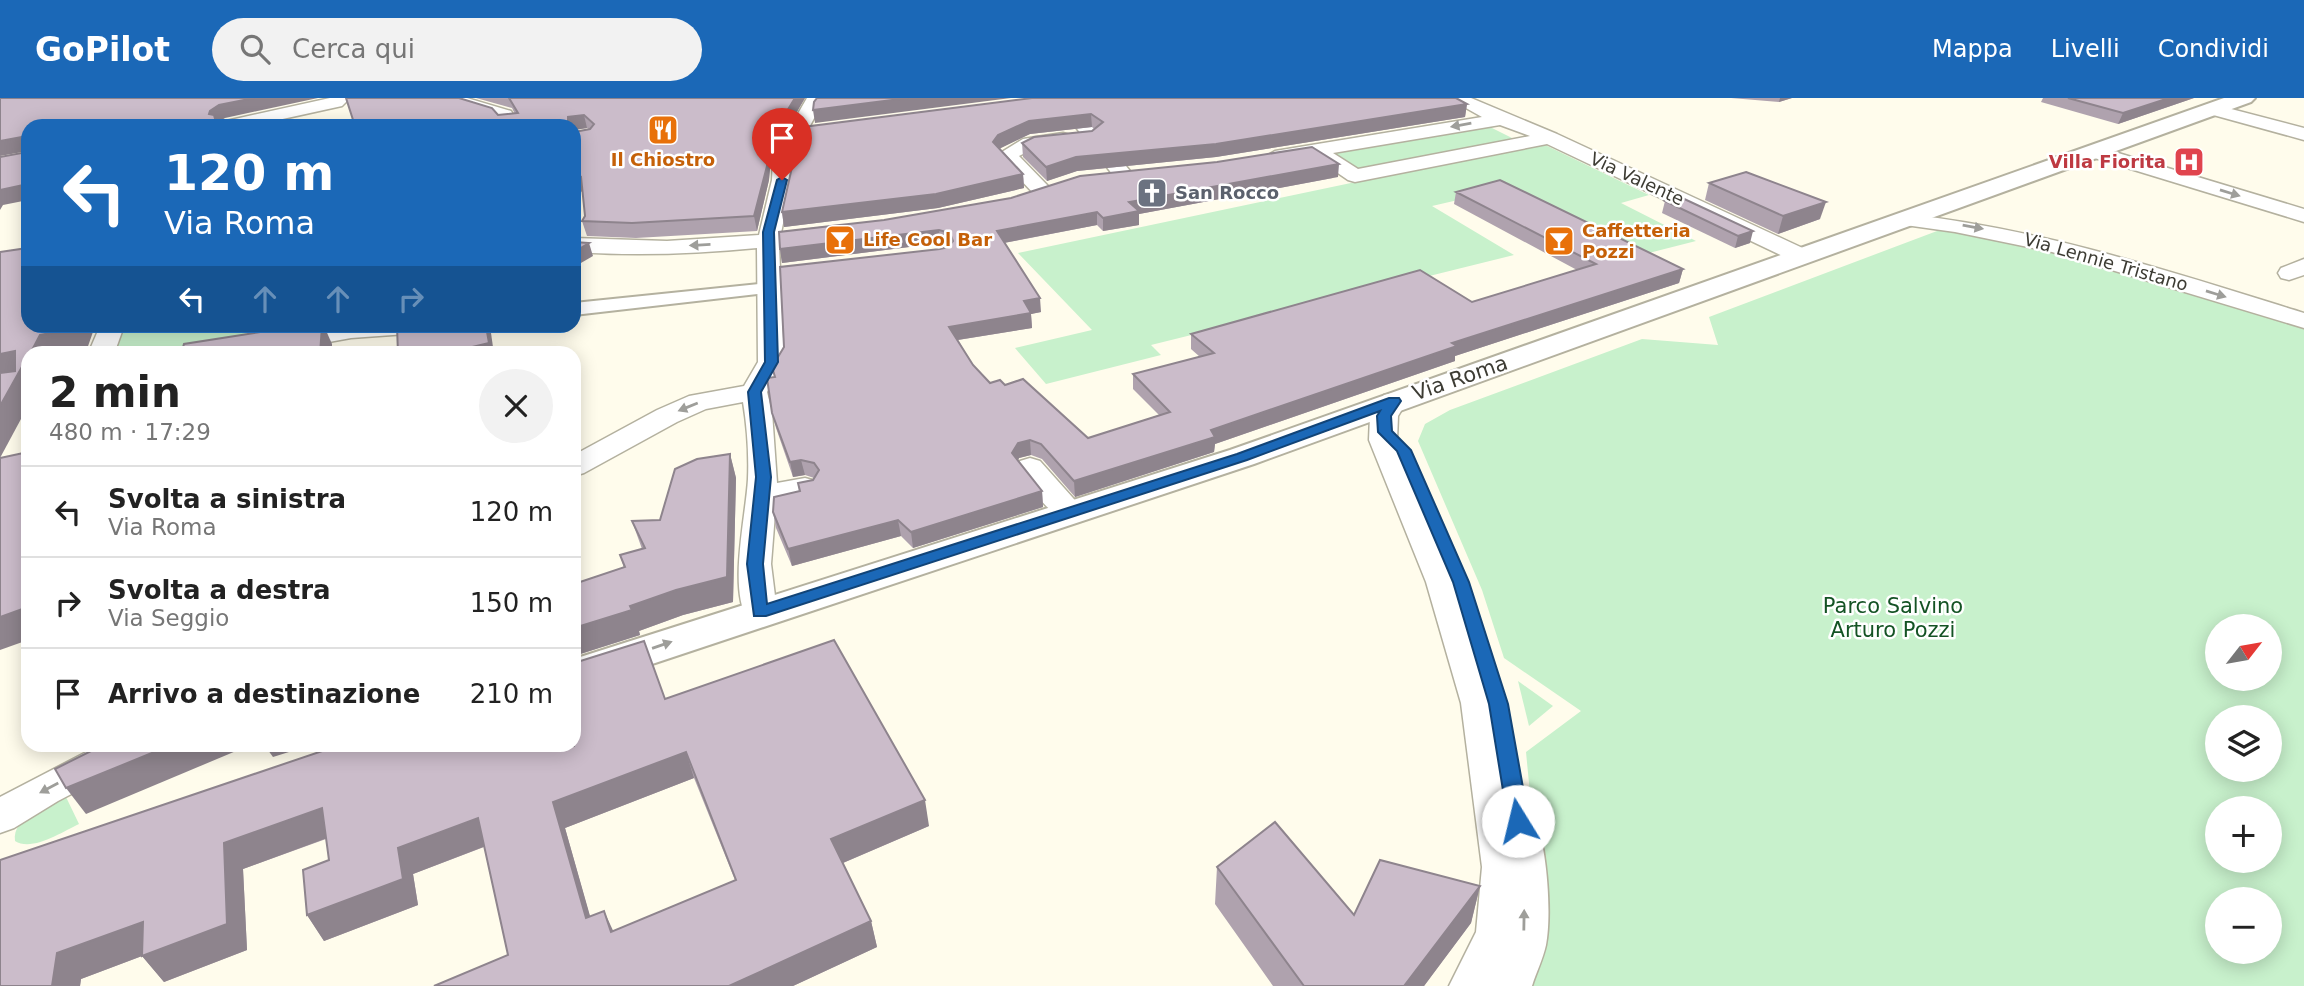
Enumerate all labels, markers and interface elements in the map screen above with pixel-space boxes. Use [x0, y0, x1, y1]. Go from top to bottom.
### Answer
search box [212, 18, 702, 81]
text: GoPilot [35, 30, 170, 69]
icon: search [236, 30, 274, 68]
text: Cerca qui [292, 34, 415, 64]
text: Mappa [1932, 35, 2013, 63]
text: Livelli [2051, 35, 2120, 63]
text: Condividi [2158, 35, 2269, 63]
pin [752, 108, 812, 180]
restaurant icon: Il Chiostro [646, 113, 680, 147]
icon: arrive [763, 119, 801, 157]
one-way arrow [1450, 120, 1472, 131]
text: 120 m [164, 145, 334, 202]
hospital icon: Villa Fiorita [2172, 145, 2206, 179]
icon: left [49, 147, 140, 238]
street label: Via Valente [1587, 148, 1688, 209]
place label: Il Chiostro [611, 149, 715, 170]
place label: Villa Fiorita [2049, 151, 2166, 172]
church icon: San Rocco [1135, 176, 1169, 210]
place label: San Rocco [1175, 182, 1279, 203]
one-way arrow [2220, 189, 2241, 199]
text: Via Roma [164, 204, 315, 242]
place label: Caffetteria Pozzi [1582, 220, 1691, 262]
one-way arrow [1962, 222, 1984, 233]
bar icon: Life Cool Bar [823, 223, 857, 257]
bar icon: Caffetteria Pozzi [1542, 224, 1576, 258]
street label: Via Lennie Tristano [2022, 228, 2191, 295]
place label: Life Cool Bar [863, 229, 992, 250]
one-way arrow [689, 240, 711, 251]
icon: left [173, 280, 211, 318]
icon: ahead [246, 280, 284, 318]
icon: ahead [319, 280, 357, 318]
icon: right [392, 280, 430, 318]
one-way arrow [2205, 289, 2226, 299]
street label: Via Roma [1409, 351, 1511, 405]
text: 2 min [49, 368, 181, 417]
button: close [479, 369, 553, 443]
one-way arrow [677, 401, 698, 412]
text: 480 m · 17:29 [49, 419, 211, 445]
text: Svolta a sinistra [108, 484, 346, 514]
icon: left [49, 493, 87, 531]
text: 120 m [470, 497, 553, 527]
text: Via Roma [108, 514, 217, 540]
text: Svolta a destra [108, 575, 331, 605]
icon: right [49, 584, 87, 622]
text: 150 m [470, 588, 553, 618]
park label: Parco Salvino Arturo Pozzi [1823, 594, 1963, 642]
text: Via Seggio [108, 605, 229, 631]
north arrow [2205, 614, 2282, 691]
map controls [2205, 614, 2282, 964]
one-way arrow [651, 639, 672, 650]
icon: arrive [49, 675, 87, 713]
text: Arrivo a destinazione [108, 679, 420, 709]
text: 210 m [470, 679, 553, 709]
button: layers [2205, 705, 2282, 782]
one-way arrow [39, 782, 59, 794]
position arrow [1481, 784, 1555, 858]
button: + [2205, 796, 2282, 873]
button: − [2205, 887, 2282, 964]
one-way arrow [1519, 909, 1530, 931]

